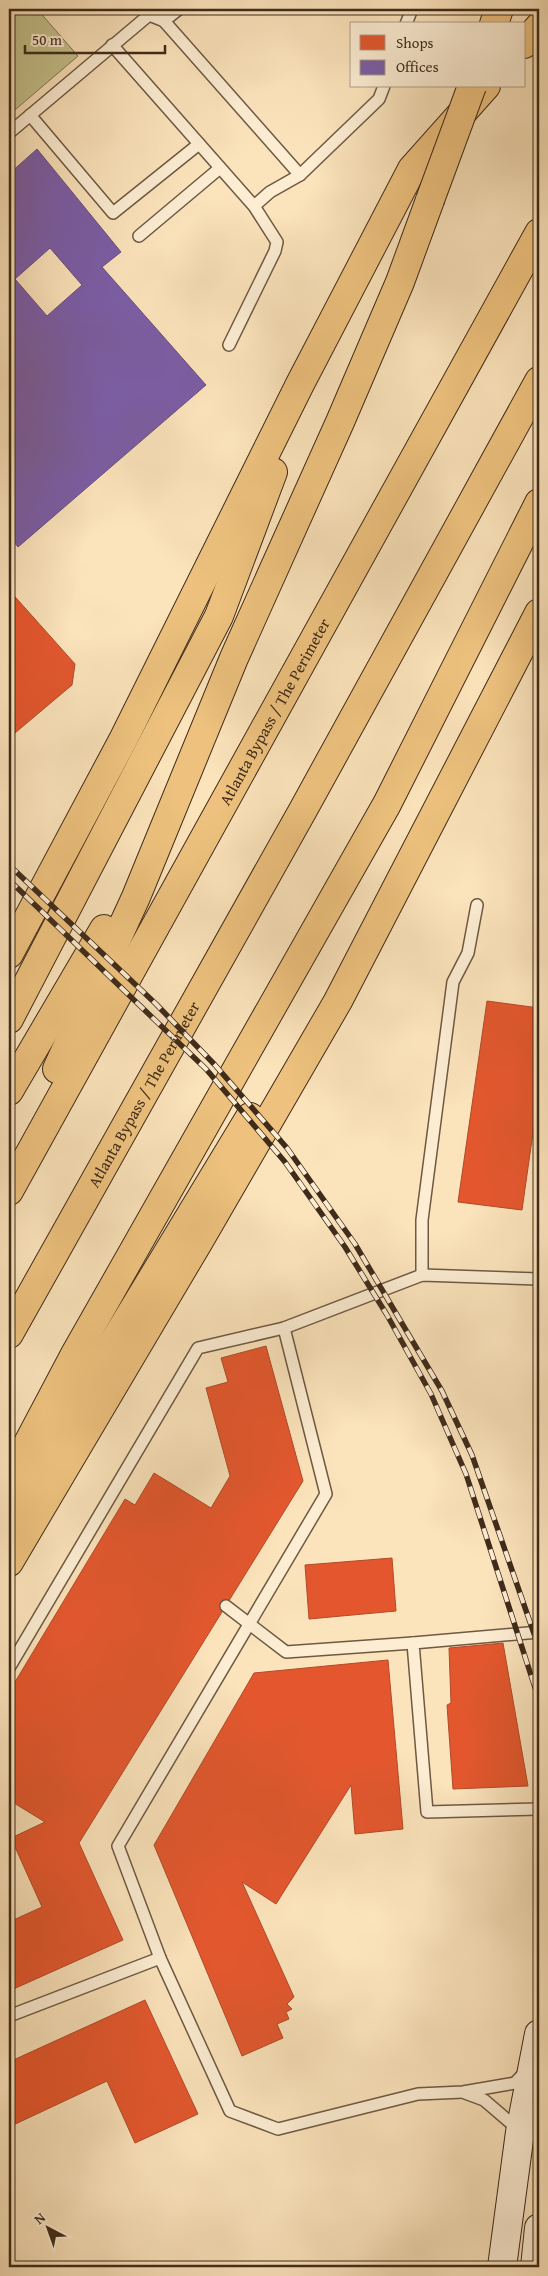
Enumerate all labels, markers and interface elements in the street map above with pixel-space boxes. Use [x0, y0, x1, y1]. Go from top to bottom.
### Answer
scale bar [25, 22, 165, 54]
legend [350, 22, 526, 88]
text: 50 m [32, 29, 63, 50]
text: Shops [396, 32, 433, 53]
text: Offices [396, 56, 439, 77]
street label: Atlanta Bypass / The Perimeter [213, 613, 336, 809]
street label: Atlanta Bypass / The Perimeter [82, 996, 206, 1192]
north arrow [22, 2204, 72, 2254]
text: N [29, 2207, 50, 2229]

